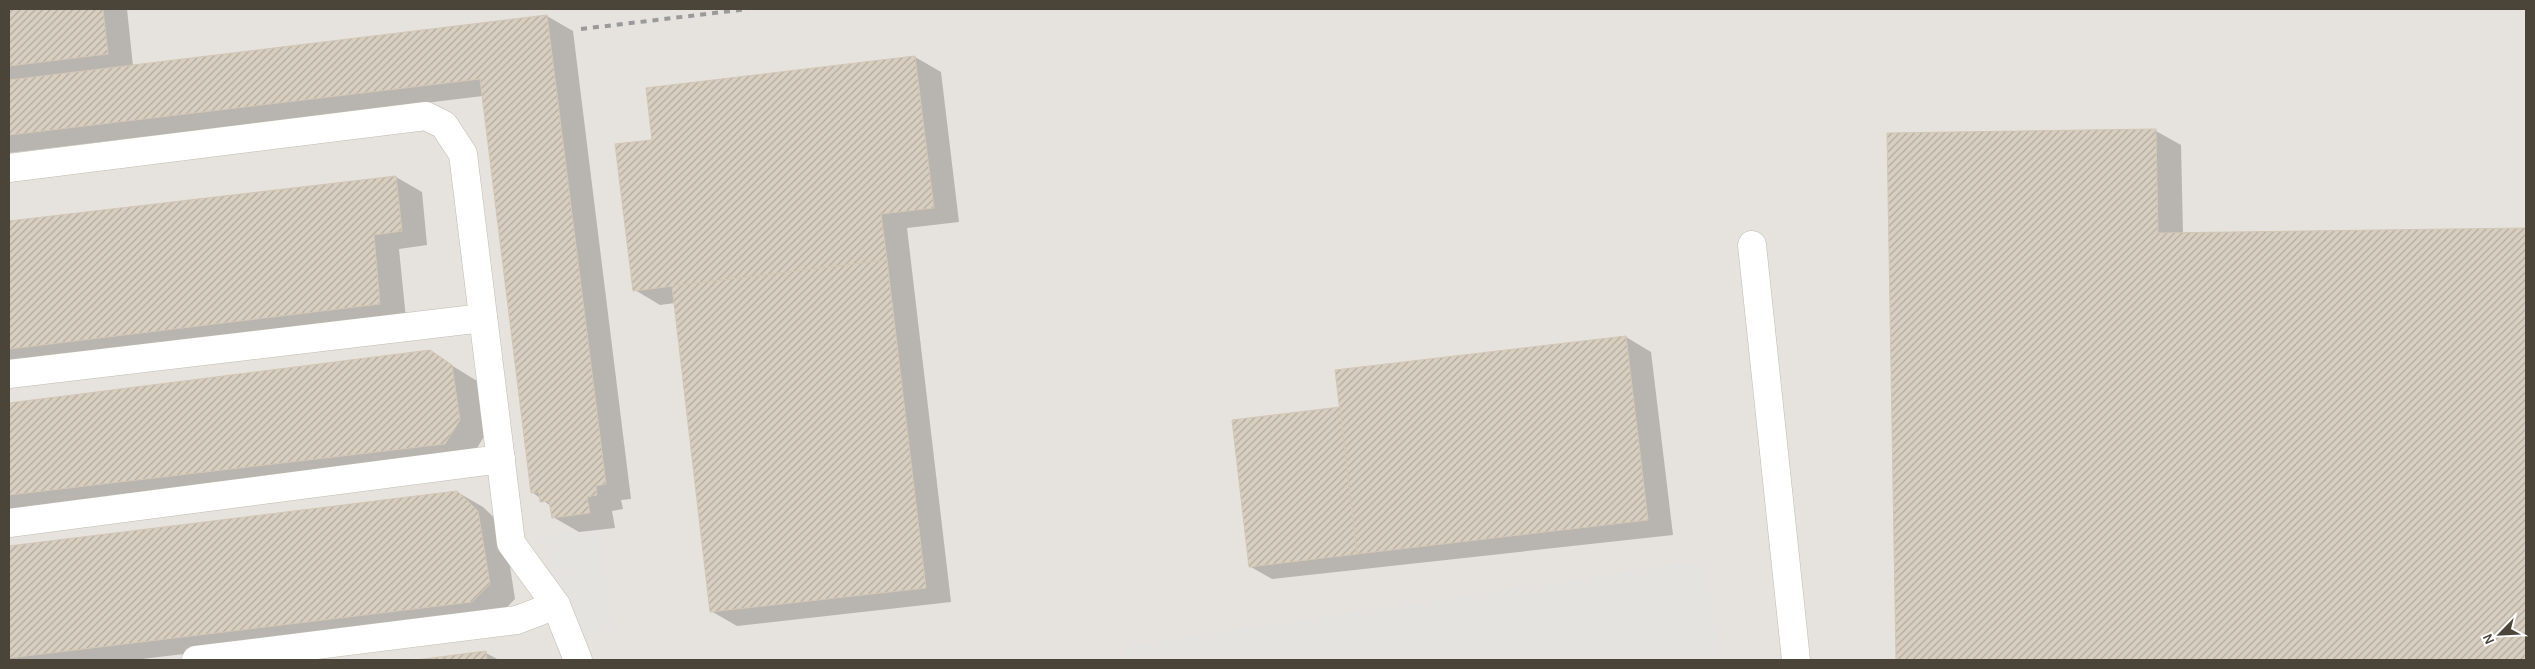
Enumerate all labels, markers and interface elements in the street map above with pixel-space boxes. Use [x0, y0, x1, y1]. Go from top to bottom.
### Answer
north arrow [2475, 609, 2525, 659]
text: N [2479, 631, 2498, 647]

